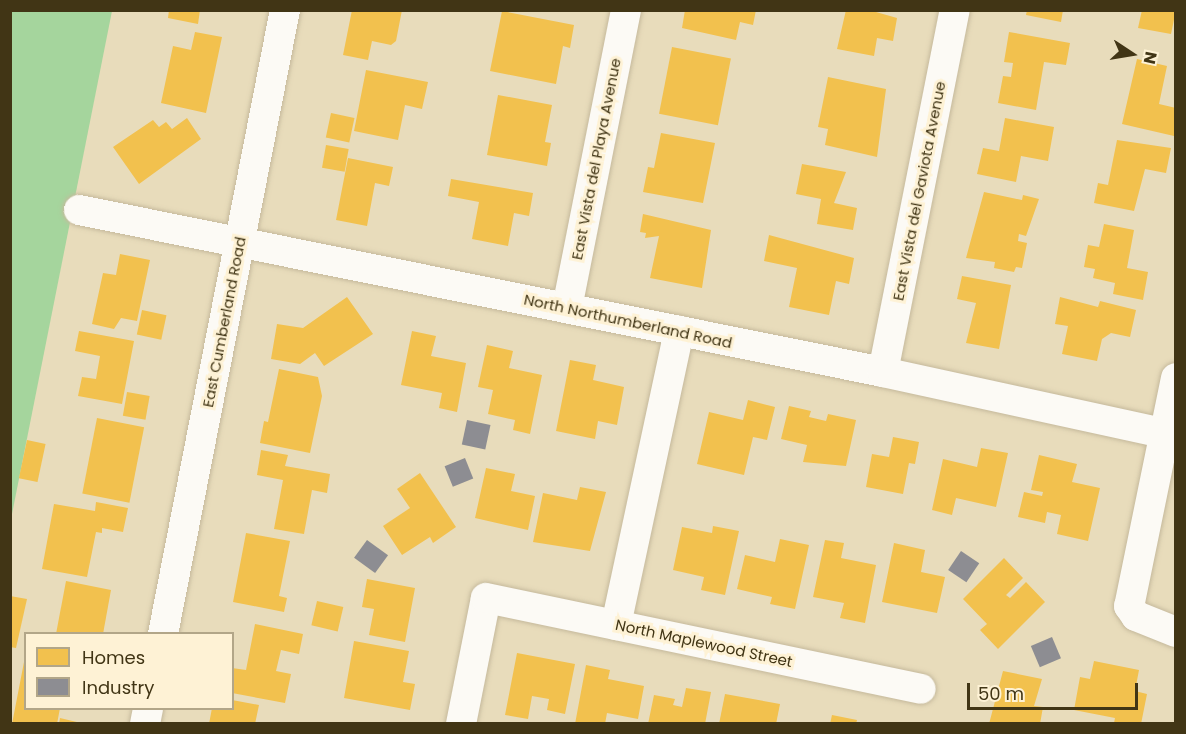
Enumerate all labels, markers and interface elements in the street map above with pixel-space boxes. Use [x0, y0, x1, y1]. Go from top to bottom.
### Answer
north arrow [1102, 24, 1162, 84]
text: N [1138, 50, 1163, 66]
street label: East Vista del Playa Avenue [568, 57, 624, 261]
street label: East Vista del Gaviota Avenue [889, 80, 949, 302]
street label: East Cumberland Road [199, 235, 249, 409]
street label: North Northumberland Road [522, 290, 734, 352]
street label: North Maplewood Street [614, 615, 794, 671]
legend [24, 632, 234, 710]
text: Homes [82, 645, 145, 670]
scale bar [970, 671, 1141, 709]
text: Industry [82, 675, 154, 700]
text: 50 m [978, 681, 1024, 706]

